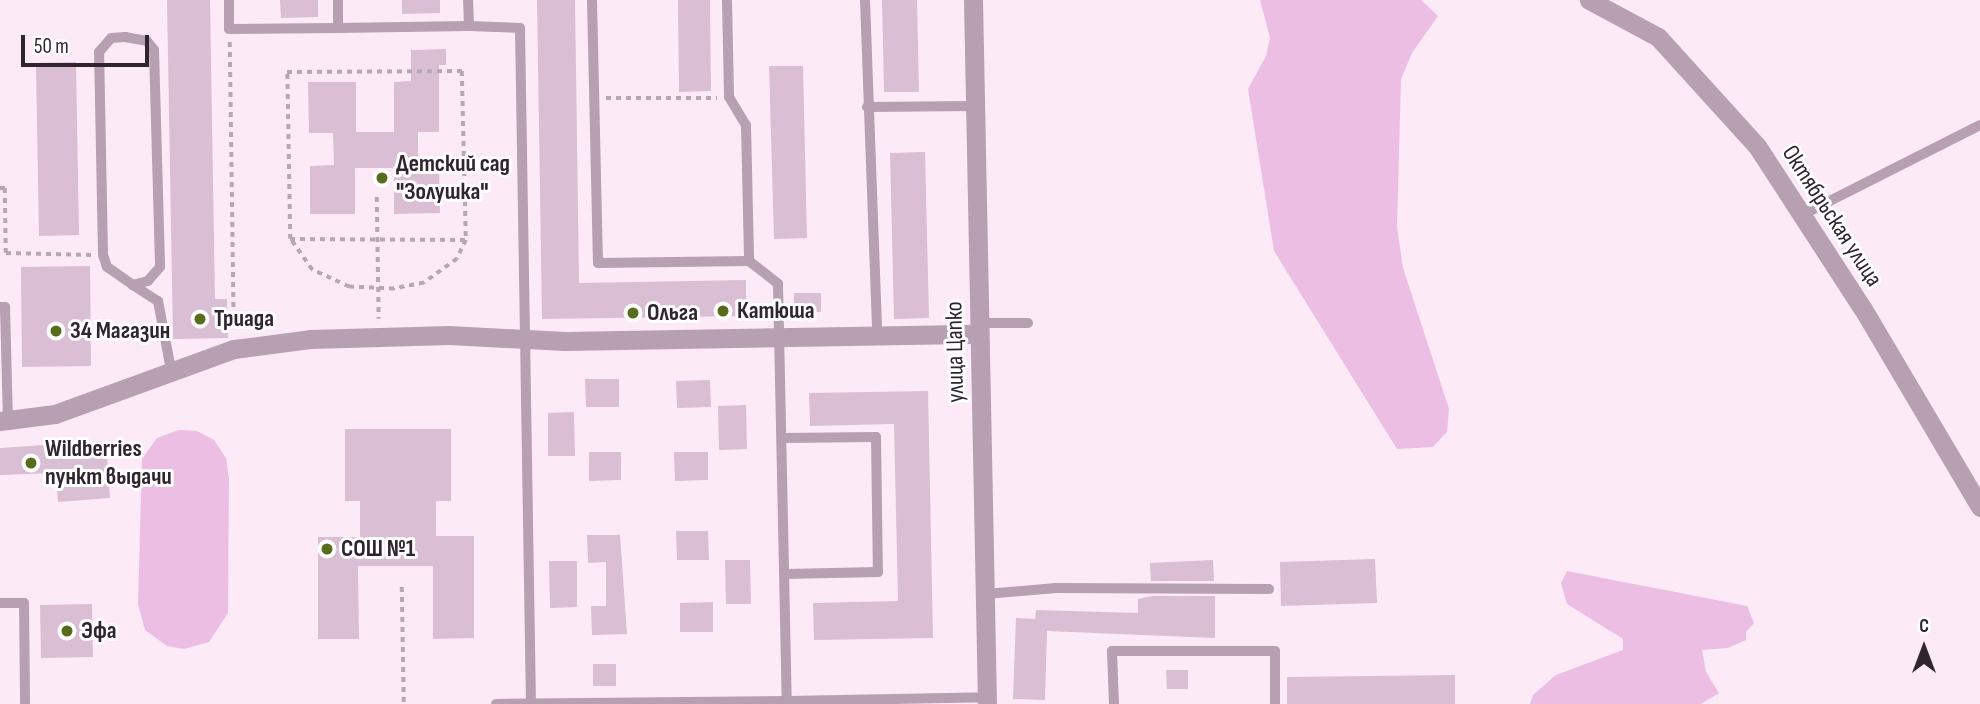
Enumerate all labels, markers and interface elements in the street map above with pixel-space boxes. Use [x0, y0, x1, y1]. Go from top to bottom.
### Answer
scale bar [24, 21, 152, 65]
text: 50 m [34, 34, 69, 59]
street label: Октябрьская улица [1776, 140, 1888, 292]
place label: Детский сад "Золушка" [396, 150, 510, 206]
marker: Детский сад "Золушка" [374, 170, 390, 186]
place label: Катюша [737, 297, 814, 325]
place label: Ольга [647, 299, 698, 327]
street label: улица Цапко [940, 301, 970, 403]
marker: Катюша [715, 303, 731, 319]
place label: Триада [214, 305, 274, 333]
marker: Ольга [625, 305, 641, 321]
marker: Триада [192, 311, 208, 327]
place label: 34 Магазин [70, 317, 170, 345]
marker: 34 Магазин [48, 323, 64, 339]
place label: Wildberries пункт выдачи [45, 435, 172, 491]
marker: Wildberries пункт выдачи [23, 455, 39, 471]
place label: СОШ №1 [341, 535, 415, 563]
marker: СОШ №1 [319, 541, 335, 557]
north arrow [1889, 613, 1959, 683]
text: С [1919, 615, 1929, 638]
place label: Эфа [81, 617, 117, 645]
marker: Эфа [59, 623, 75, 639]

